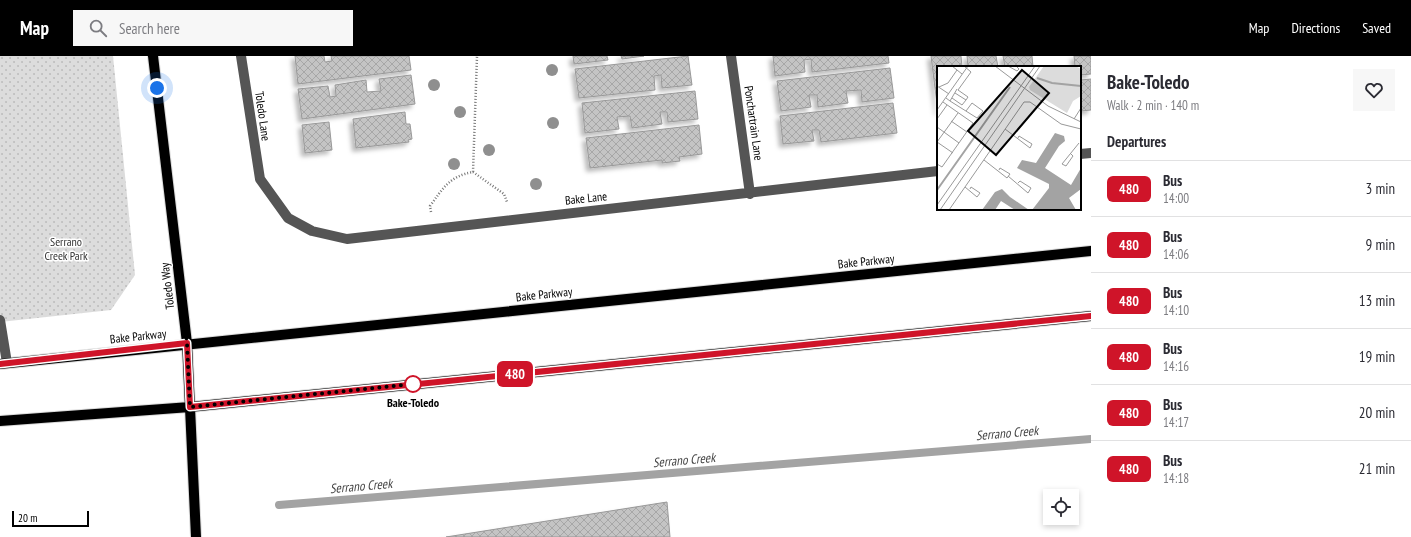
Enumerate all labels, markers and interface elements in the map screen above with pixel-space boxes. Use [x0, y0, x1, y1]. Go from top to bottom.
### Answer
search box [73, 10, 353, 46]
text: Map [20, 16, 49, 40]
icon: search [87, 17, 109, 39]
text: Search here [119, 19, 180, 38]
text: Map [1249, 19, 1269, 37]
text: Directions [1291, 19, 1340, 37]
text: Saved [1362, 19, 1391, 37]
inset map [937, 66, 1081, 210]
button: heart [1353, 69, 1395, 111]
text: Bake-Toledo [1107, 70, 1190, 94]
your location [147, 78, 167, 98]
street label: Ponchartrain Lane [741, 85, 767, 161]
street label: Toledo Lane [252, 90, 274, 142]
text: Walk · 2 min · 140 m [1107, 97, 1199, 114]
text: Departures [1107, 132, 1166, 151]
text: Bus [1163, 171, 1182, 190]
text: 3 min [1365, 179, 1395, 198]
text: 480 [1119, 180, 1139, 198]
street label: Bake Lane [564, 188, 608, 208]
text: 14:00 [1163, 190, 1189, 207]
text: Bus [1163, 227, 1182, 246]
park label: Serrano Creek Park [44, 234, 88, 263]
text: 9 min [1365, 235, 1395, 254]
text: 480 [1119, 236, 1139, 254]
text: 14:06 [1163, 246, 1189, 263]
street label: Bake Parkway [837, 251, 895, 271]
street label: Toledo Way [157, 261, 177, 310]
text: Bus [1163, 283, 1182, 302]
street label: Bake Parkway [515, 284, 573, 304]
text: 13 min [1359, 291, 1395, 310]
text: 480 [1119, 292, 1139, 310]
text: 14:10 [1163, 302, 1189, 319]
street label: Bake Parkway [109, 326, 167, 346]
text: Bus [1163, 339, 1182, 358]
text: 19 min [1359, 347, 1395, 366]
text: 480 [1119, 348, 1139, 366]
text: 14:16 [1163, 358, 1189, 375]
line badge: 480 [492, 361, 538, 387]
text: 480 [505, 365, 525, 383]
marker: Bake-Toledo [404, 375, 422, 393]
place label: Bake-Toledo [387, 395, 440, 410]
text: Bus [1163, 395, 1182, 414]
text: 20 min [1359, 403, 1395, 422]
text: 480 [1119, 404, 1139, 422]
text: 14:17 [1163, 414, 1189, 431]
water label: Serrano Creek [975, 422, 1041, 444]
water label: Serrano Creek [652, 449, 718, 471]
text: Bus [1163, 451, 1182, 470]
text: 21 min [1359, 459, 1395, 478]
text: 480 [1119, 460, 1139, 478]
text: 14:18 [1163, 470, 1189, 487]
water label: Serrano Creek [329, 475, 395, 497]
map controls [1043, 489, 1079, 525]
button: locate [1043, 489, 1079, 525]
scale bar [12, 509, 89, 528]
text: 20 m [18, 511, 37, 525]

